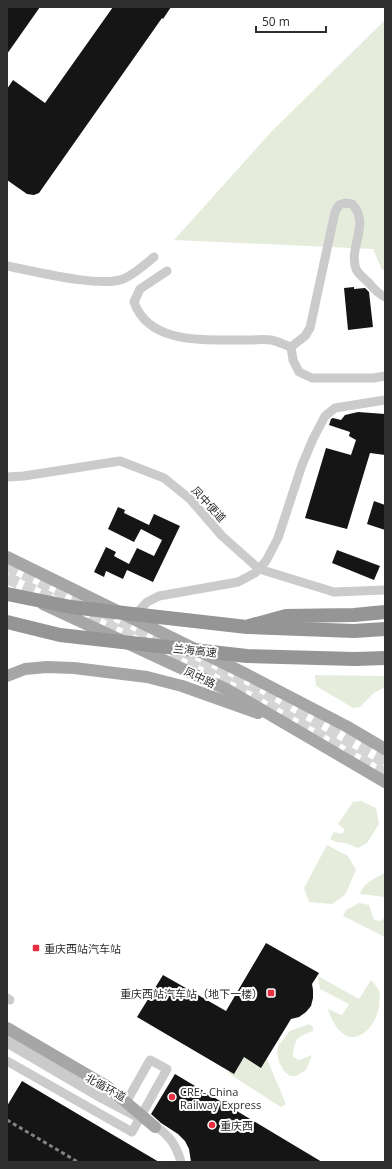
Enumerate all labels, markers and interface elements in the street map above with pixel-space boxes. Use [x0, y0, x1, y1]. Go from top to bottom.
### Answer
scale bar [256, 8, 326, 34]
text: 50 m [262, 13, 290, 30]
street label: 凤中便道 [189, 483, 229, 525]
street label: 兰海高速 [172, 640, 218, 660]
street label: 凤中路 [182, 663, 218, 691]
place label: 重庆西站汽车站 [44, 941, 121, 956]
marker: 重庆西站汽车站 [31, 943, 41, 953]
place label: 重庆西站汽车站（地下一楼） [120, 986, 263, 1001]
marker: 重庆西站汽车站（地下一楼） [266, 988, 276, 998]
street label: 北循环道 [83, 1070, 129, 1104]
place label: CRE - China Railway Express [180, 1084, 261, 1112]
marker: CRE - China Railway Express [167, 1092, 177, 1102]
place label: 重庆西 [220, 1118, 253, 1133]
marker: 重庆西 [207, 1120, 217, 1130]

